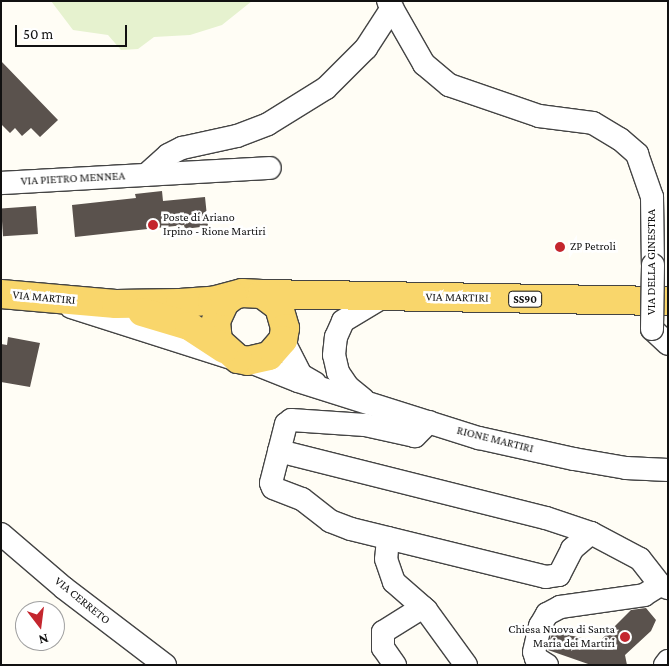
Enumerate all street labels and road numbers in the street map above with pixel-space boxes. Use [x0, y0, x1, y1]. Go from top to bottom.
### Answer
street label: VIA PIETRO MENNEA [20, 169, 126, 189]
street label: VIA DELLA GINESTRA [645, 209, 659, 315]
street label: VIA MARTIRI [12, 288, 76, 308]
street label: VIA MARTIRI [425, 290, 489, 306]
road number: SS90 [508, 290, 542, 308]
street label: RIONE MARTIRI [455, 424, 535, 456]
street label: VIA CERRETO [51, 574, 113, 628]

